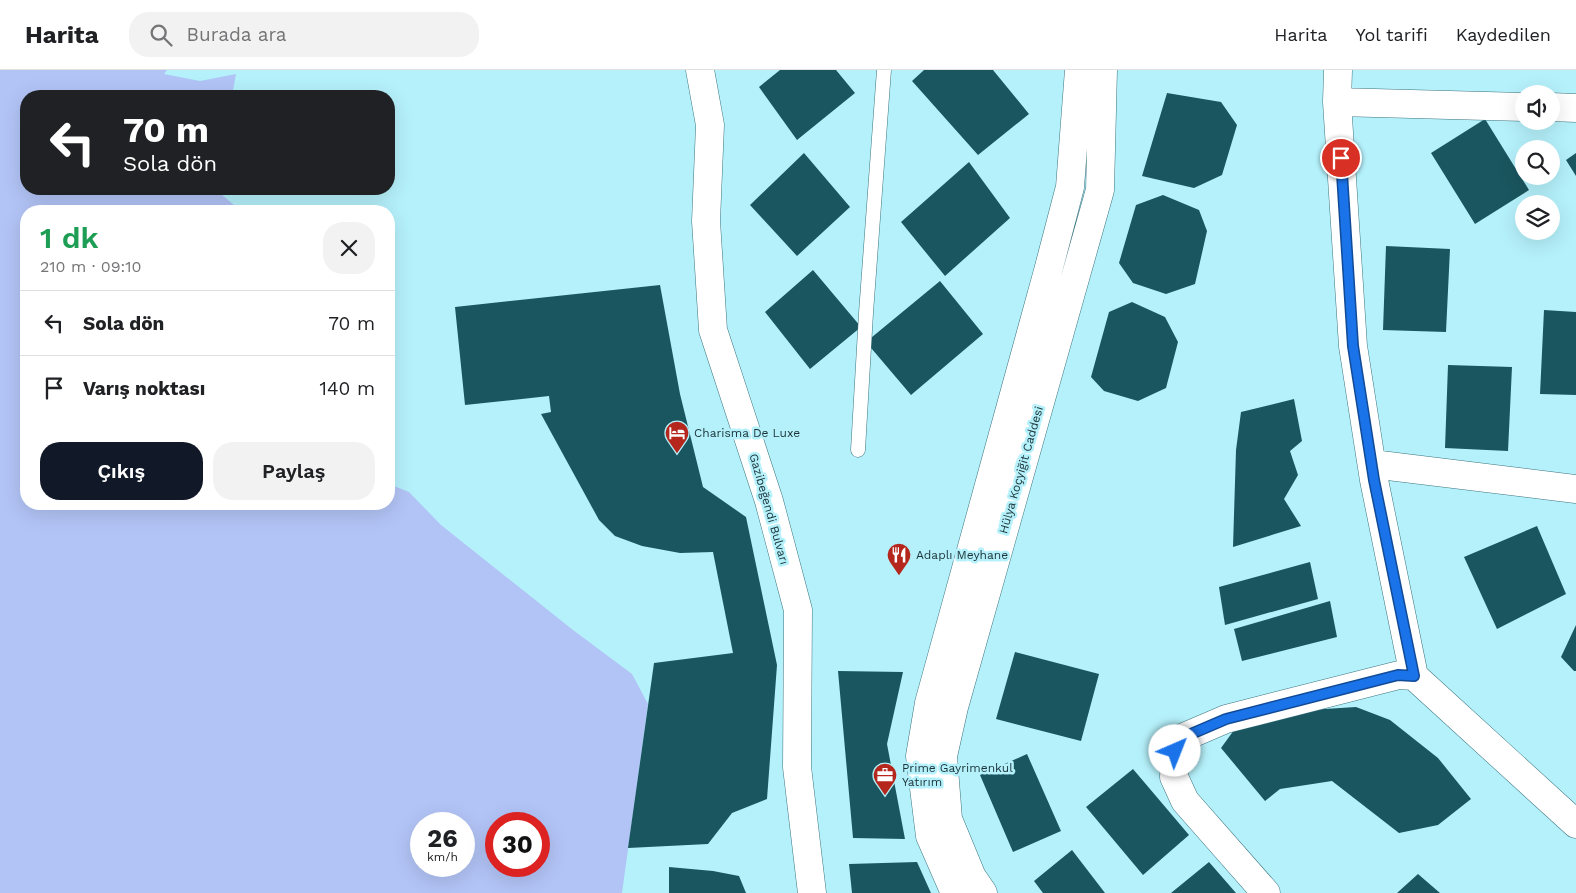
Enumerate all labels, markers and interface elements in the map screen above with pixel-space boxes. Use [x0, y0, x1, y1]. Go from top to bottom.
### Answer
search box [129, 12, 479, 57]
text: Harita [25, 21, 99, 49]
icon: search [147, 21, 175, 49]
text: Burada ara [187, 23, 287, 46]
text: Harita [1274, 24, 1328, 45]
text: Yol tarifi [1356, 24, 1428, 45]
text: Kaydedilen [1456, 24, 1551, 45]
map controls [1515, 85, 1560, 240]
button: sound [1515, 85, 1560, 130]
text: 70 m [123, 109, 209, 151]
icon: left [40, 110, 105, 175]
pin [1320, 137, 1362, 179]
button: search [1515, 140, 1560, 185]
icon: arrive [1327, 144, 1355, 172]
text: Sola dön [123, 151, 217, 176]
button: layers [1515, 195, 1560, 240]
text: 1 dk [40, 220, 99, 255]
button: close [323, 222, 375, 274]
text: 210 m · 09:10 [40, 257, 142, 276]
icon: left [40, 309, 68, 337]
text: Sola dön [83, 312, 164, 335]
text: 70 m [328, 312, 375, 335]
icon: arrive [40, 374, 68, 402]
text: Varış noktası [83, 377, 205, 400]
text: 140 m [320, 377, 375, 400]
street label: Hülya Koçyiğit Caddesi [996, 405, 1046, 535]
hotel icon: Charisma De Luxe [664, 420, 690, 454]
place label: Charisma De Luxe [694, 426, 800, 440]
button: Çıkış [40, 442, 203, 500]
button: Paylaş [213, 442, 375, 500]
street label: Gazibeğendi Bulvarı [746, 452, 792, 566]
restaurant icon: Adaplı Meyhane [886, 542, 912, 576]
place label: Adaplı Meyhane [916, 548, 1008, 562]
position arrow [1148, 724, 1200, 776]
place label: Prime Gayrimenkul Yatırım [902, 761, 1013, 789]
office icon: Prime Gayrimenkul Yatırım [872, 762, 898, 796]
speed limit sign: 30 [485, 812, 550, 877]
text: 26 [427, 824, 458, 853]
text: km/h [427, 850, 458, 864]

